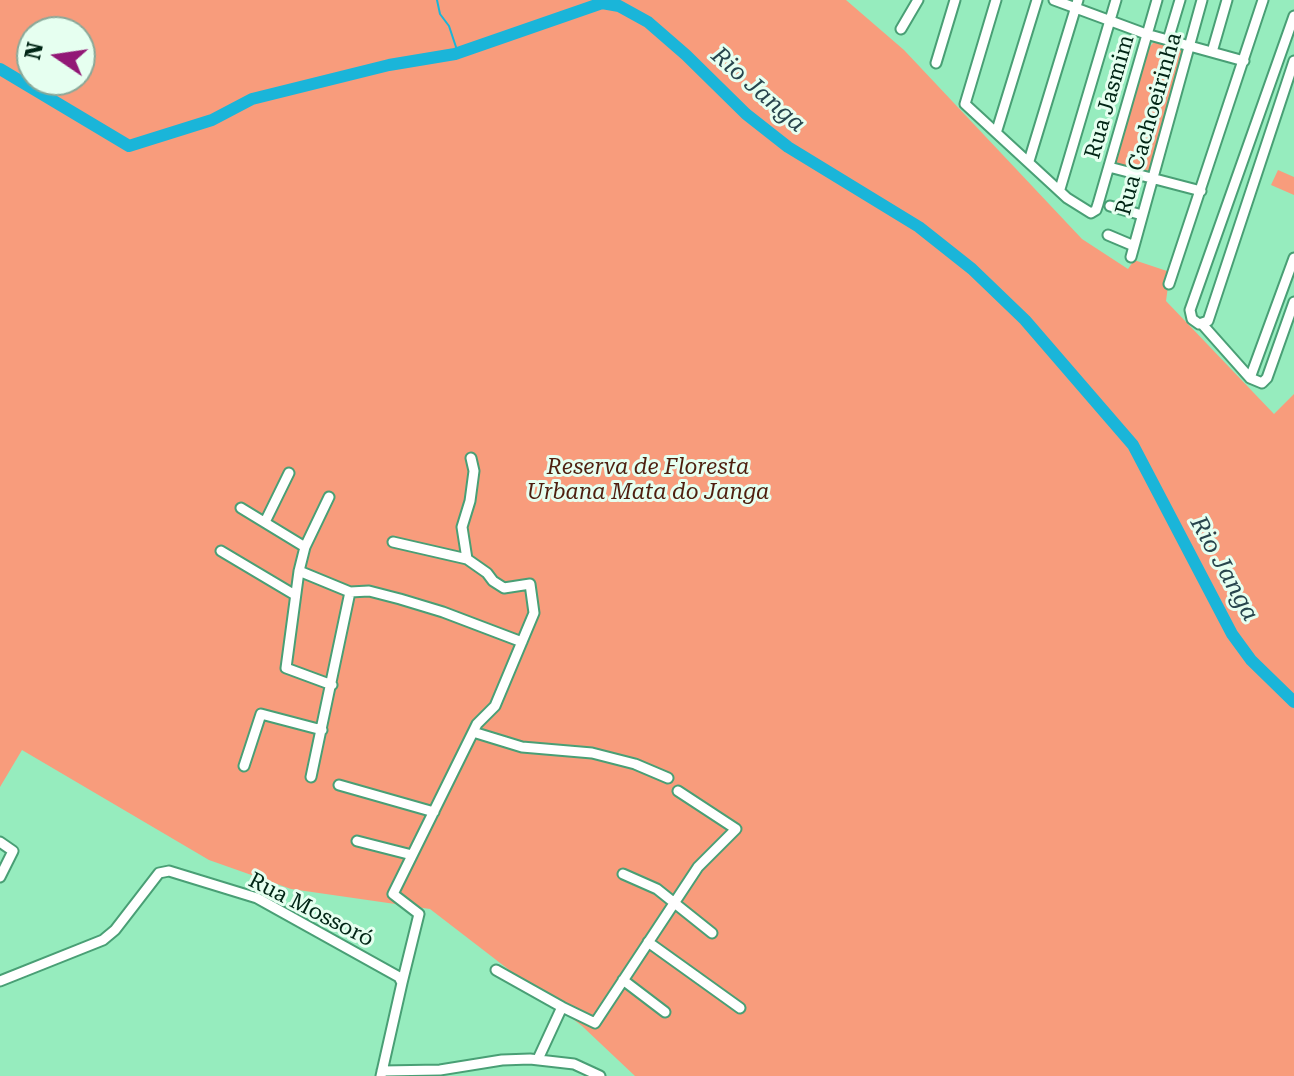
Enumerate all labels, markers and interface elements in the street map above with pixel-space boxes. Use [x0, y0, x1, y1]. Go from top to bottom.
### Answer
north arrow [16, 16, 96, 96]
street label: Rua Cachoeirinha [1110, 30, 1188, 218]
street label: Rua Jasmim [1080, 32, 1140, 162]
text: N [20, 40, 48, 62]
water label: Rio Janga [705, 41, 811, 139]
park label: Reserva de Floresta Urbana Mata do Janga [527, 455, 769, 506]
water label: Rio Janga [1183, 512, 1265, 626]
street label: Rua Mossoró [244, 867, 378, 953]

